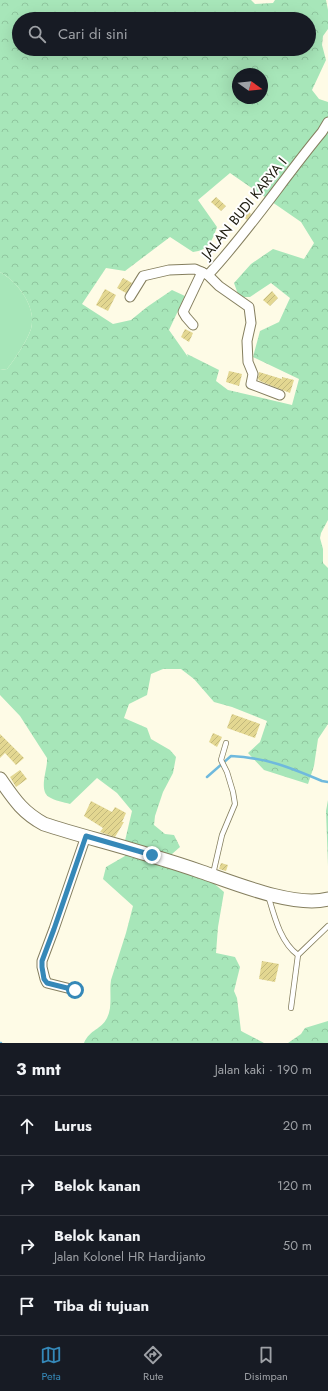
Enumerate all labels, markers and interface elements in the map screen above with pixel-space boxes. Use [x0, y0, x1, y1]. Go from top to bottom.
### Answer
search box [12, 12, 316, 56]
icon: search [26, 23, 48, 45]
text: Cari di sini [58, 23, 128, 45]
north arrow [232, 68, 268, 104]
street label: JALAN BUDI KARYA I [195, 153, 291, 265]
route end [143, 846, 161, 864]
route start [66, 981, 84, 999]
text: 3 mnt [16, 1057, 61, 1081]
text: Jalan kaki · 190 m [215, 1060, 312, 1079]
icon: ahead [16, 1115, 38, 1137]
text: Lurus [54, 1115, 92, 1137]
text: 20 m [283, 1116, 312, 1135]
icon: right [16, 1175, 38, 1197]
text: Belok kanan [54, 1175, 141, 1197]
text: 120 m [277, 1176, 312, 1195]
text: Belok kanan [54, 1225, 141, 1247]
icon: right [16, 1235, 38, 1257]
text: 50 m [283, 1236, 312, 1255]
text: Jalan Kolonel HR Hardijanto [54, 1247, 206, 1266]
icon: arrive [16, 1295, 38, 1317]
text: Tiba di tujuan [54, 1295, 149, 1317]
tab: Peta [40, 1344, 62, 1384]
tab: Rute [142, 1344, 164, 1384]
tab: Disimpan [244, 1344, 288, 1384]

